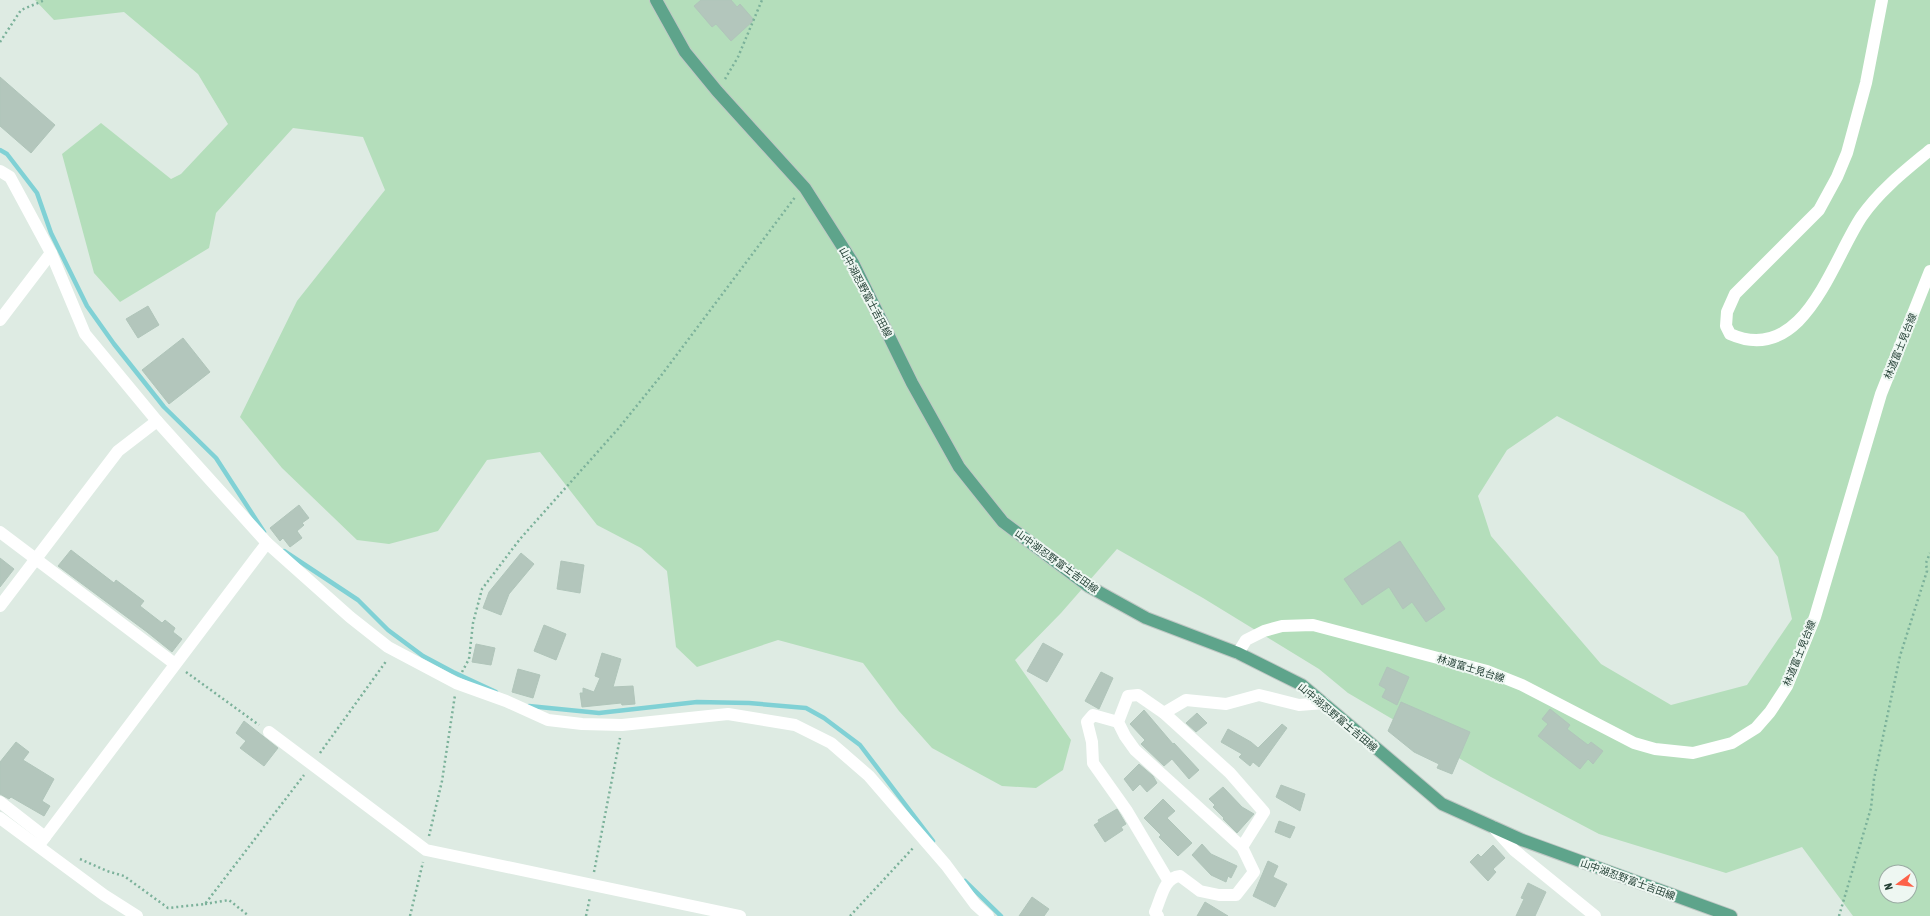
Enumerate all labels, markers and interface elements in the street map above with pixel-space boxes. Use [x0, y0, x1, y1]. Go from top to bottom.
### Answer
street label: 山中湖忍野富士吉田線 [837, 246, 894, 339]
street label: 林道富士見台線 [1882, 312, 1919, 381]
street label: 山中湖忍野富士吉田線 [1013, 528, 1100, 595]
street label: 林道富士見台線 [1781, 619, 1818, 688]
street label: 林道富士見台線 [1436, 653, 1506, 684]
street label: 山中湖忍野富士吉田線 [1296, 681, 1380, 754]
street label: 山中湖忍野富士吉田線 [1579, 857, 1677, 902]
north arrow [1878, 864, 1918, 904]
text: N [1882, 882, 1895, 891]

